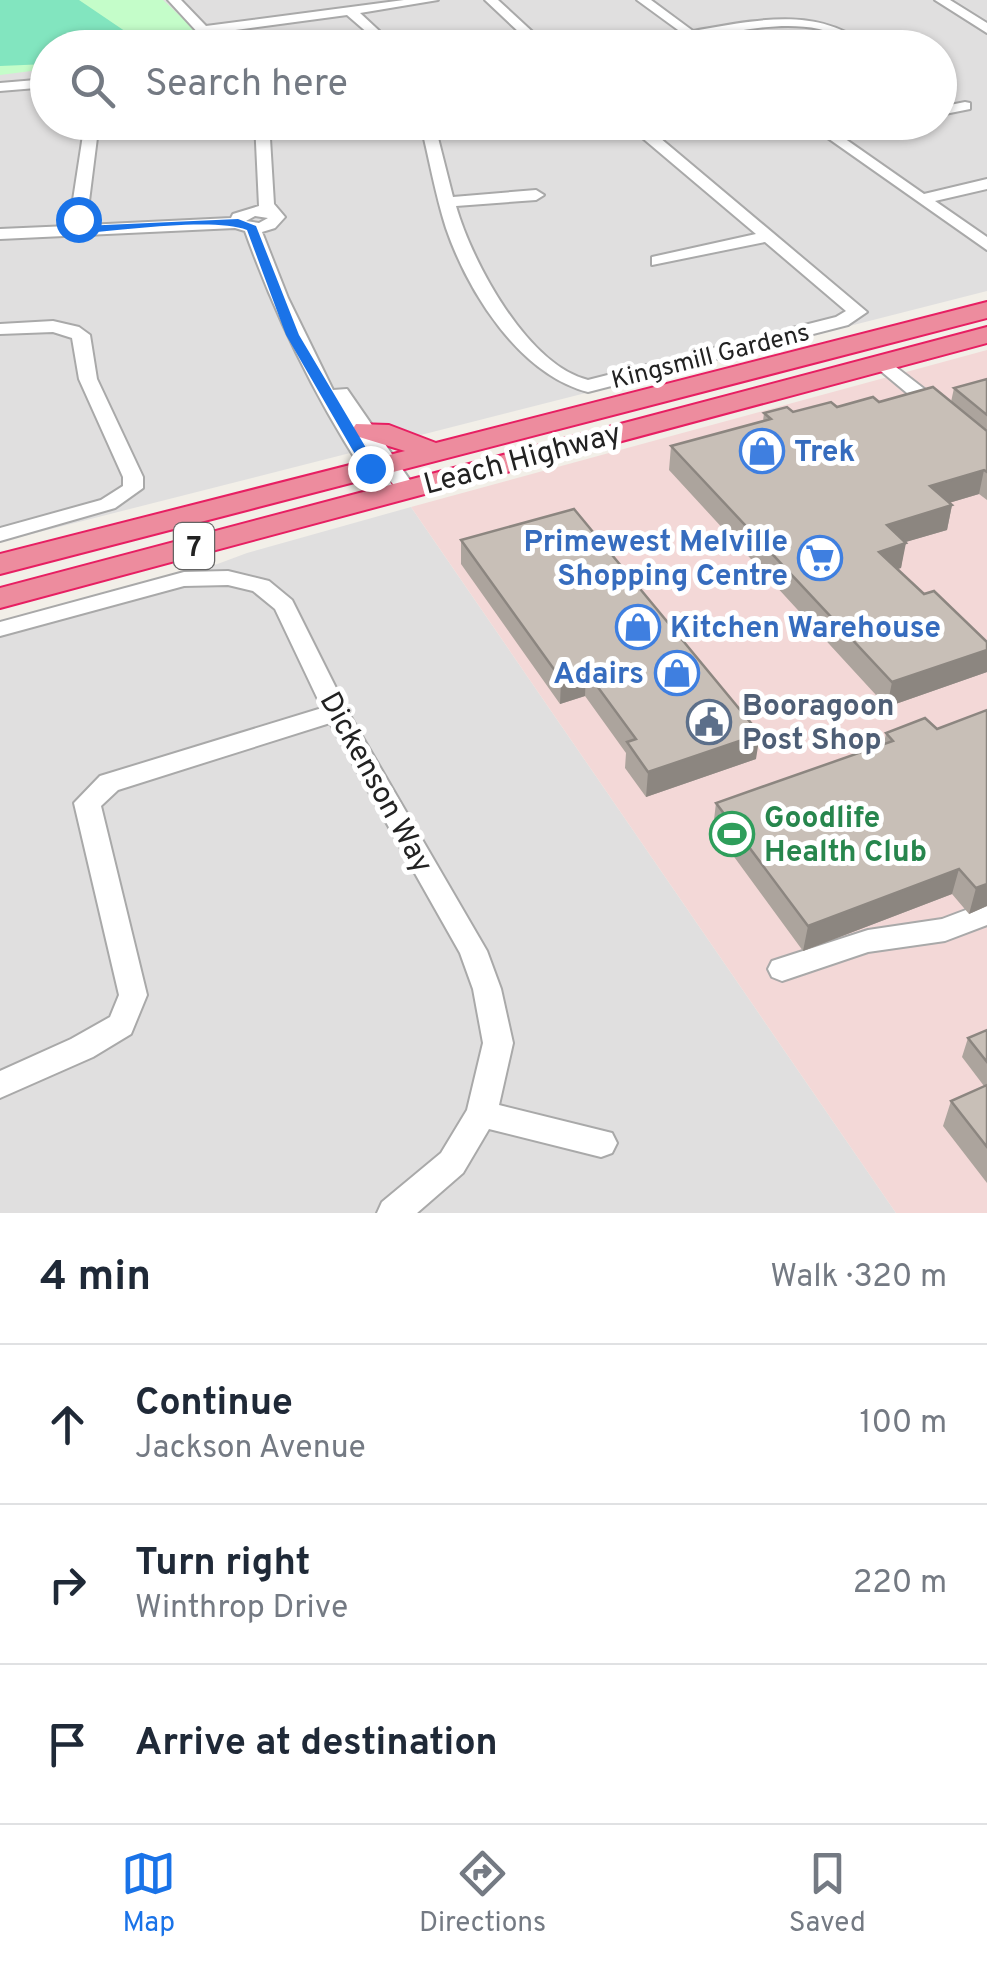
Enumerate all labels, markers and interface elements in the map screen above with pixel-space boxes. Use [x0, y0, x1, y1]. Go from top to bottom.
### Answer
search box [30, 30, 957, 140]
icon: search [65, 58, 120, 113]
text: Search here [145, 61, 348, 110]
route start [56, 197, 102, 243]
street label: Kingsmill Gardens [608, 318, 813, 398]
street label: Leach Highway [420, 416, 625, 505]
shop icon: Trek [739, 428, 785, 474]
place label: Trek [794, 435, 855, 472]
route end [348, 446, 394, 492]
road number: 7 [174, 523, 214, 569]
place label: Primewest Melville Shopping Centre [524, 525, 788, 596]
supermarket icon: Primewest Melville Shopping Centre [797, 535, 843, 581]
shop icon: Kitchen Warehouse [615, 604, 661, 650]
place label: Kitchen Warehouse [670, 611, 941, 648]
shop icon: Adairs [654, 650, 700, 696]
place label: Adairs [553, 657, 644, 694]
street label: Dickenson Way [310, 686, 440, 880]
place label: Booragoon Post Shop [742, 689, 894, 760]
public building icon: Booragoon Post Shop [686, 699, 732, 745]
place label: Goodlife Health Club [764, 801, 927, 872]
sports icon: Goodlife Health Club [709, 811, 755, 857]
text: 4 min [40, 1252, 151, 1305]
text: Walk · 320 m [770, 1258, 947, 1298]
text: Continue [135, 1380, 293, 1429]
icon: ahead [40, 1397, 95, 1452]
text: 100 m [860, 1404, 947, 1444]
text: Jackson Avenue [135, 1429, 366, 1469]
text: Turn right [135, 1540, 310, 1589]
icon: right [40, 1557, 95, 1612]
text: 220 m [853, 1564, 947, 1604]
text: Winthrop Drive [135, 1589, 348, 1629]
icon: arrive [40, 1717, 95, 1772]
text: Arrive at destination [135, 1720, 498, 1769]
tab: Map [121, 1846, 176, 1942]
tab: Directions [419, 1846, 546, 1942]
tab: Saved [789, 1846, 866, 1942]

